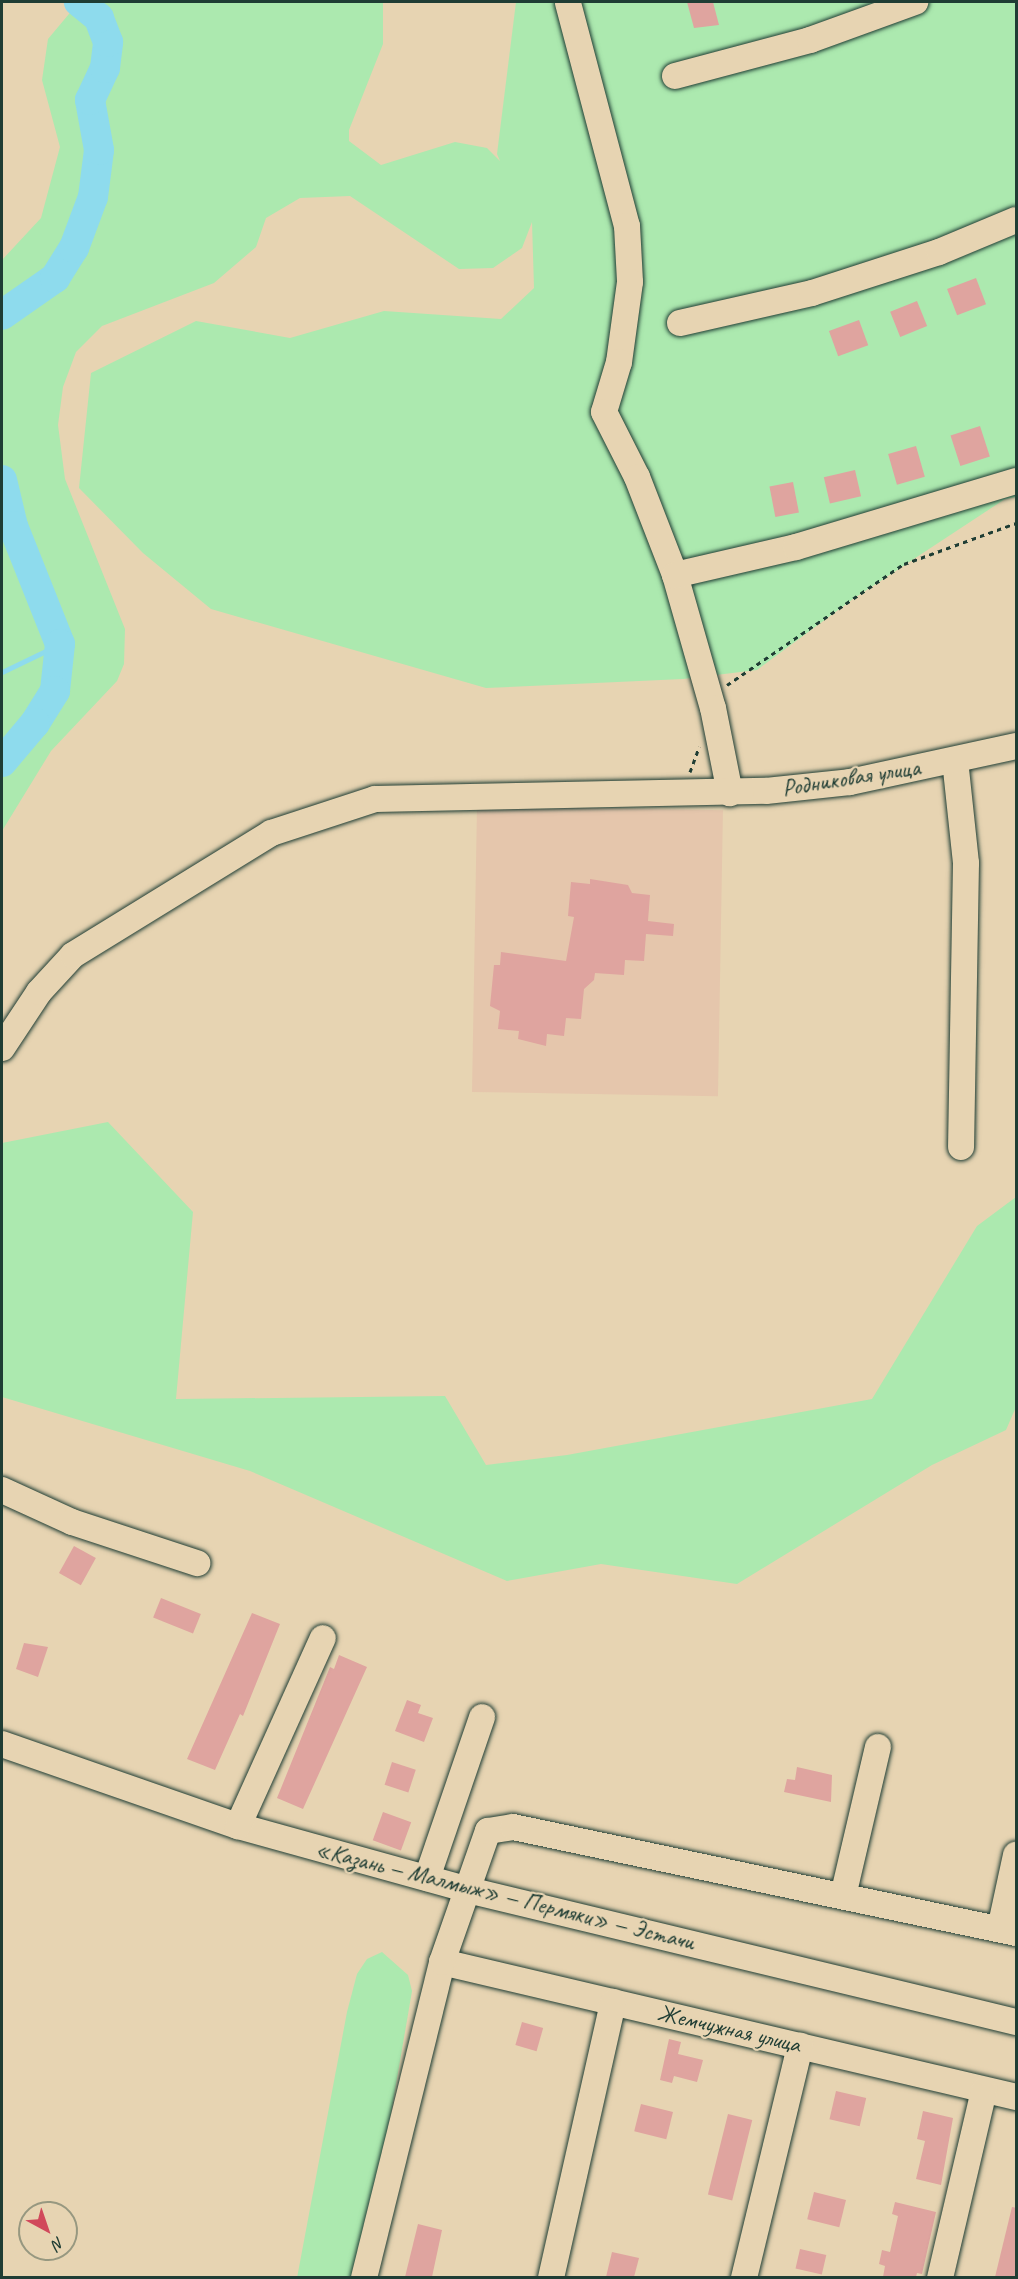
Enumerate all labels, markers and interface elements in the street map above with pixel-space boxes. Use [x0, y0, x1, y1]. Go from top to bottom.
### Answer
street label: Родниковая улица [779, 753, 923, 803]
street label: «Казань — Малмыж» — Пермяки» — Эстачи [313, 1835, 697, 1957]
street label: Жемчужная улица [654, 1998, 804, 2060]
north arrow [18, 2201, 78, 2261]
text: N [48, 2232, 69, 2254]

